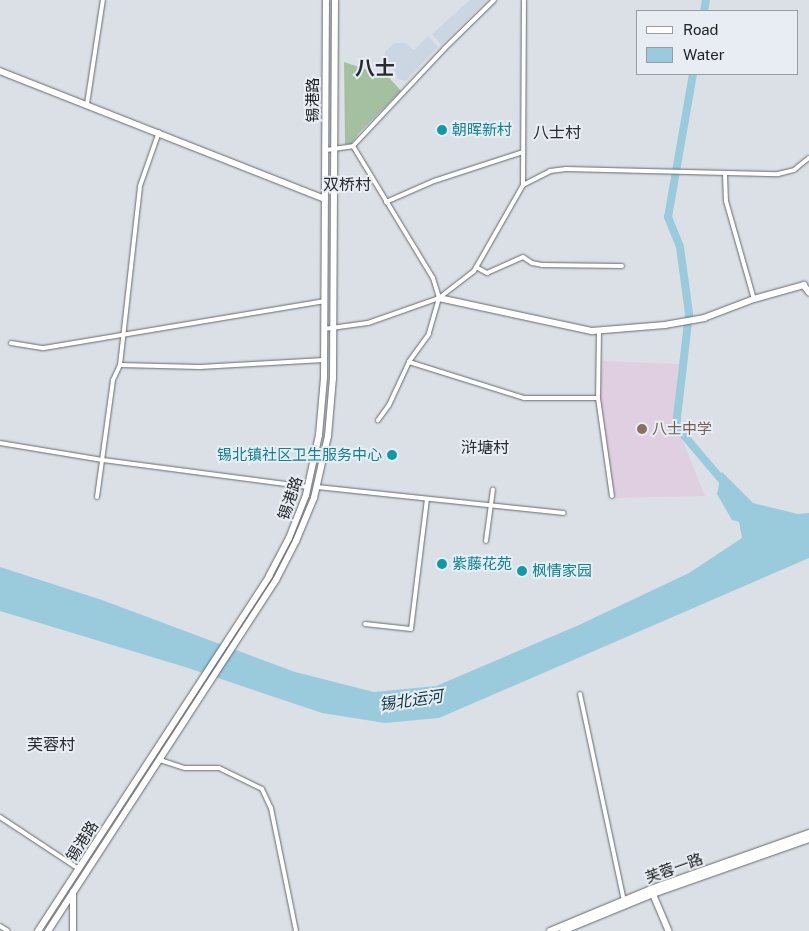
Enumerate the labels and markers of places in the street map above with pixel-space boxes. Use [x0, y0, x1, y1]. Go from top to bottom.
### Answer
place label: 朝晖新村 [452, 121, 512, 139]
marker: 朝晖新村 [436, 124, 448, 136]
place label: 八士中学 [652, 420, 712, 438]
marker: 八士中学 [636, 423, 648, 435]
place label: 锡北镇社区卫生服务中心 [217, 446, 382, 464]
marker: 锡北镇社区卫生服务中心 [386, 449, 398, 461]
place label: 紫藤花苑 [452, 555, 512, 573]
marker: 紫藤花苑 [436, 558, 448, 570]
place label: 枫情家园 [532, 562, 592, 580]
marker: 枫情家园 [516, 565, 528, 577]

